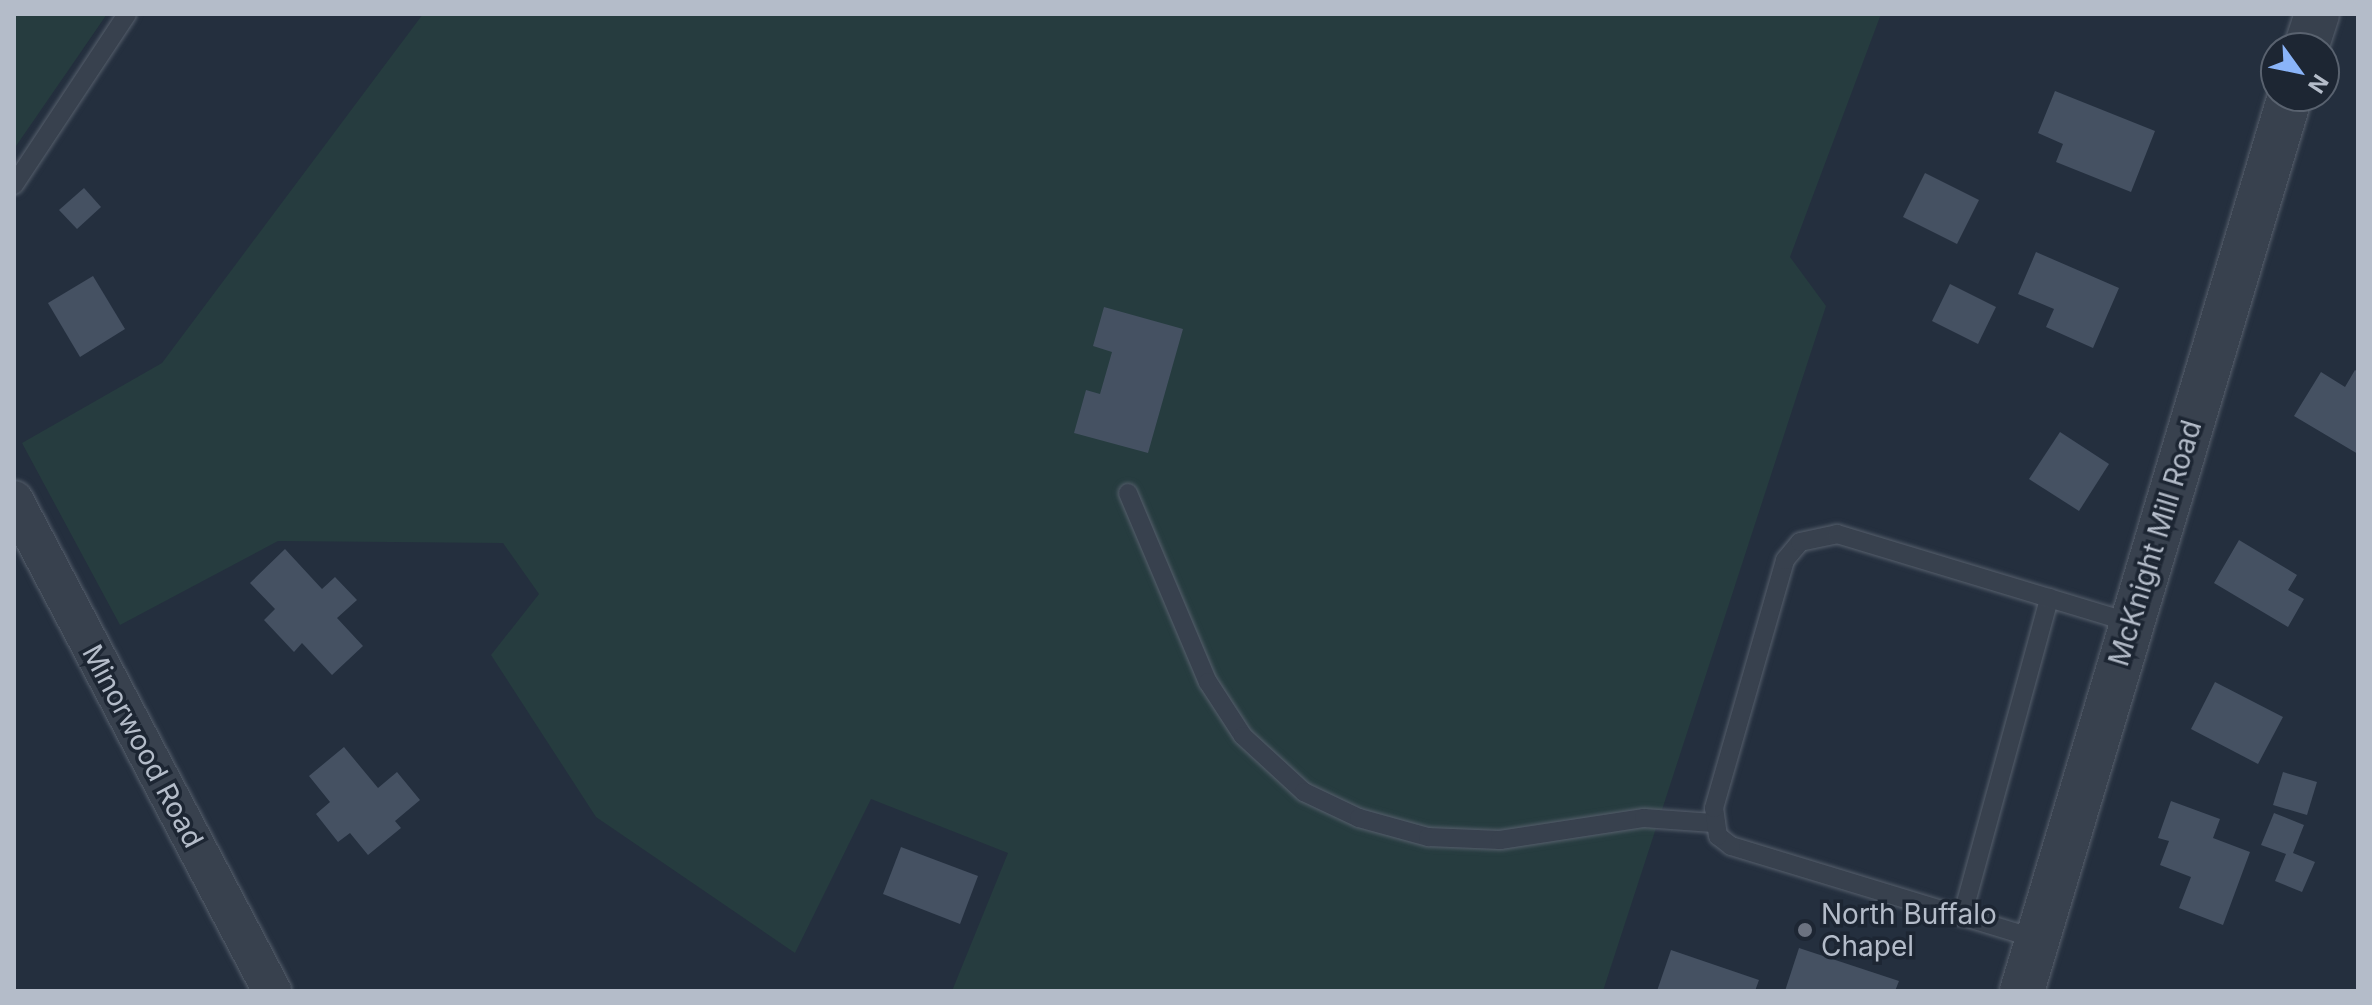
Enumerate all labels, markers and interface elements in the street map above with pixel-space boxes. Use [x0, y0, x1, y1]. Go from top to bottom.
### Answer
north arrow [2260, 32, 2340, 112]
text: N [2303, 70, 2334, 98]
street label: McKnight Mill Road [2102, 416, 2208, 670]
street label: Minorwood Road [75, 639, 211, 853]
place label: North Buffalo Chapel [1821, 897, 1997, 963]
marker: North Buffalo Chapel [1796, 921, 1814, 939]

